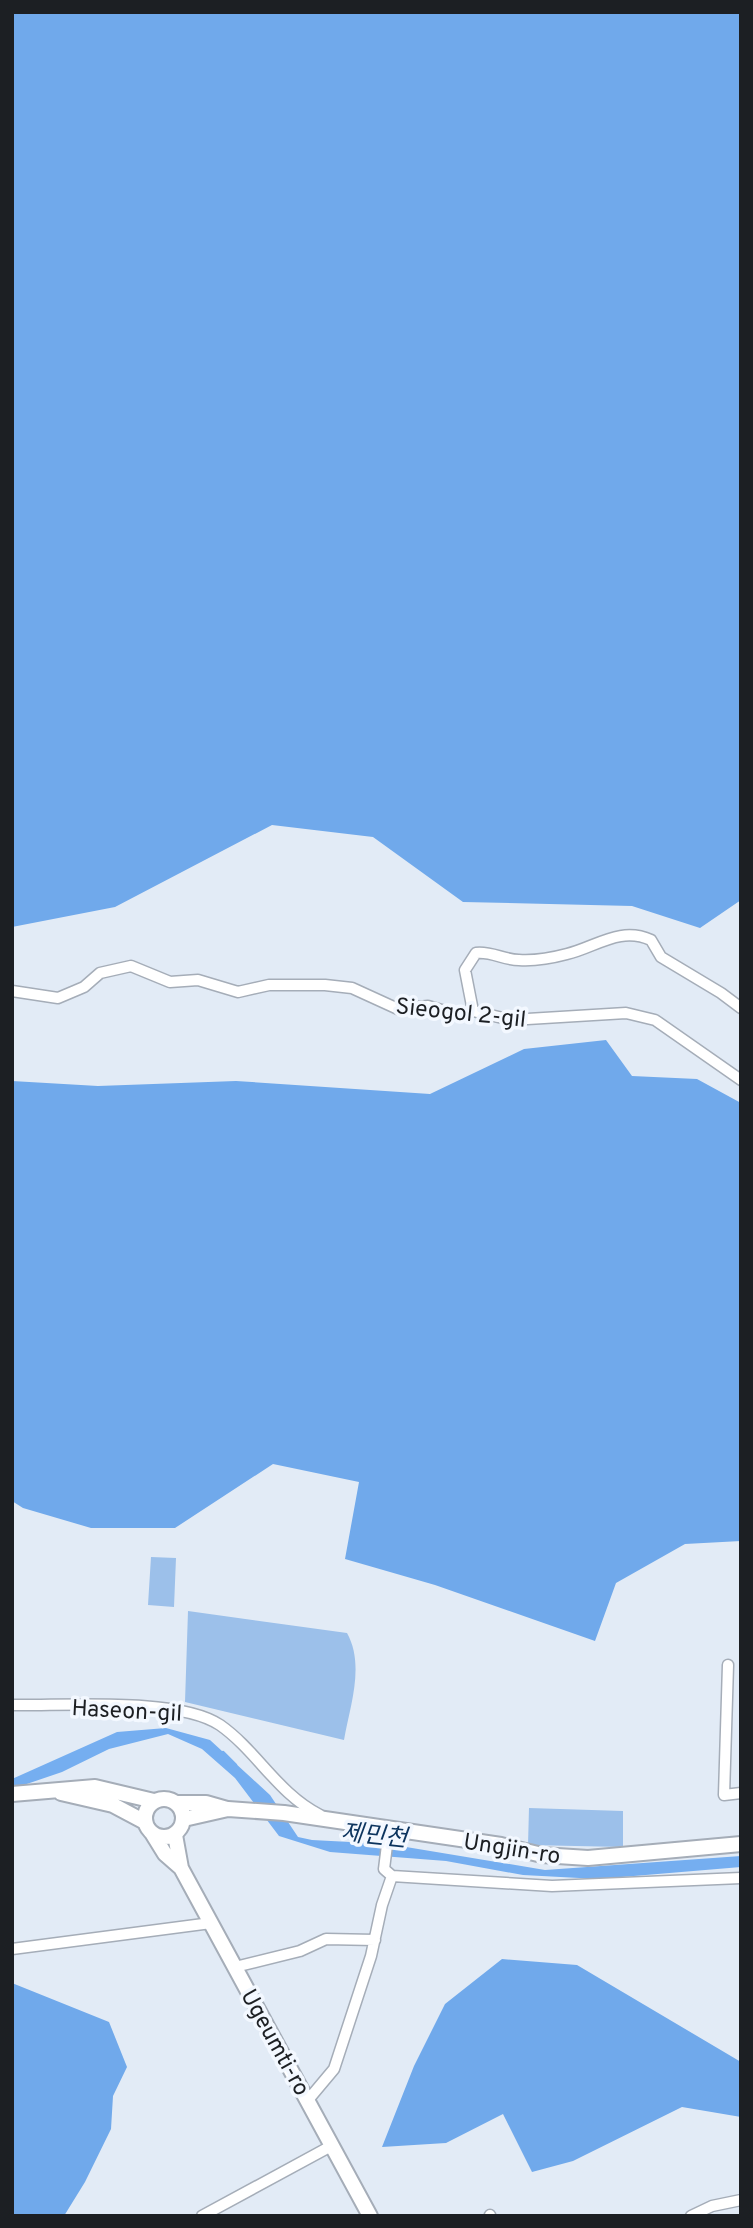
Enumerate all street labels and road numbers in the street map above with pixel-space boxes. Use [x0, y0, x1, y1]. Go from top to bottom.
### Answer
street label: Sieogol 2-gil [394, 993, 527, 1036]
street label: Haseon-gil [71, 1695, 183, 1730]
street label: Ungjin-ro [461, 1828, 562, 1872]
street label: Ugeumti-ro [233, 1985, 315, 2102]

